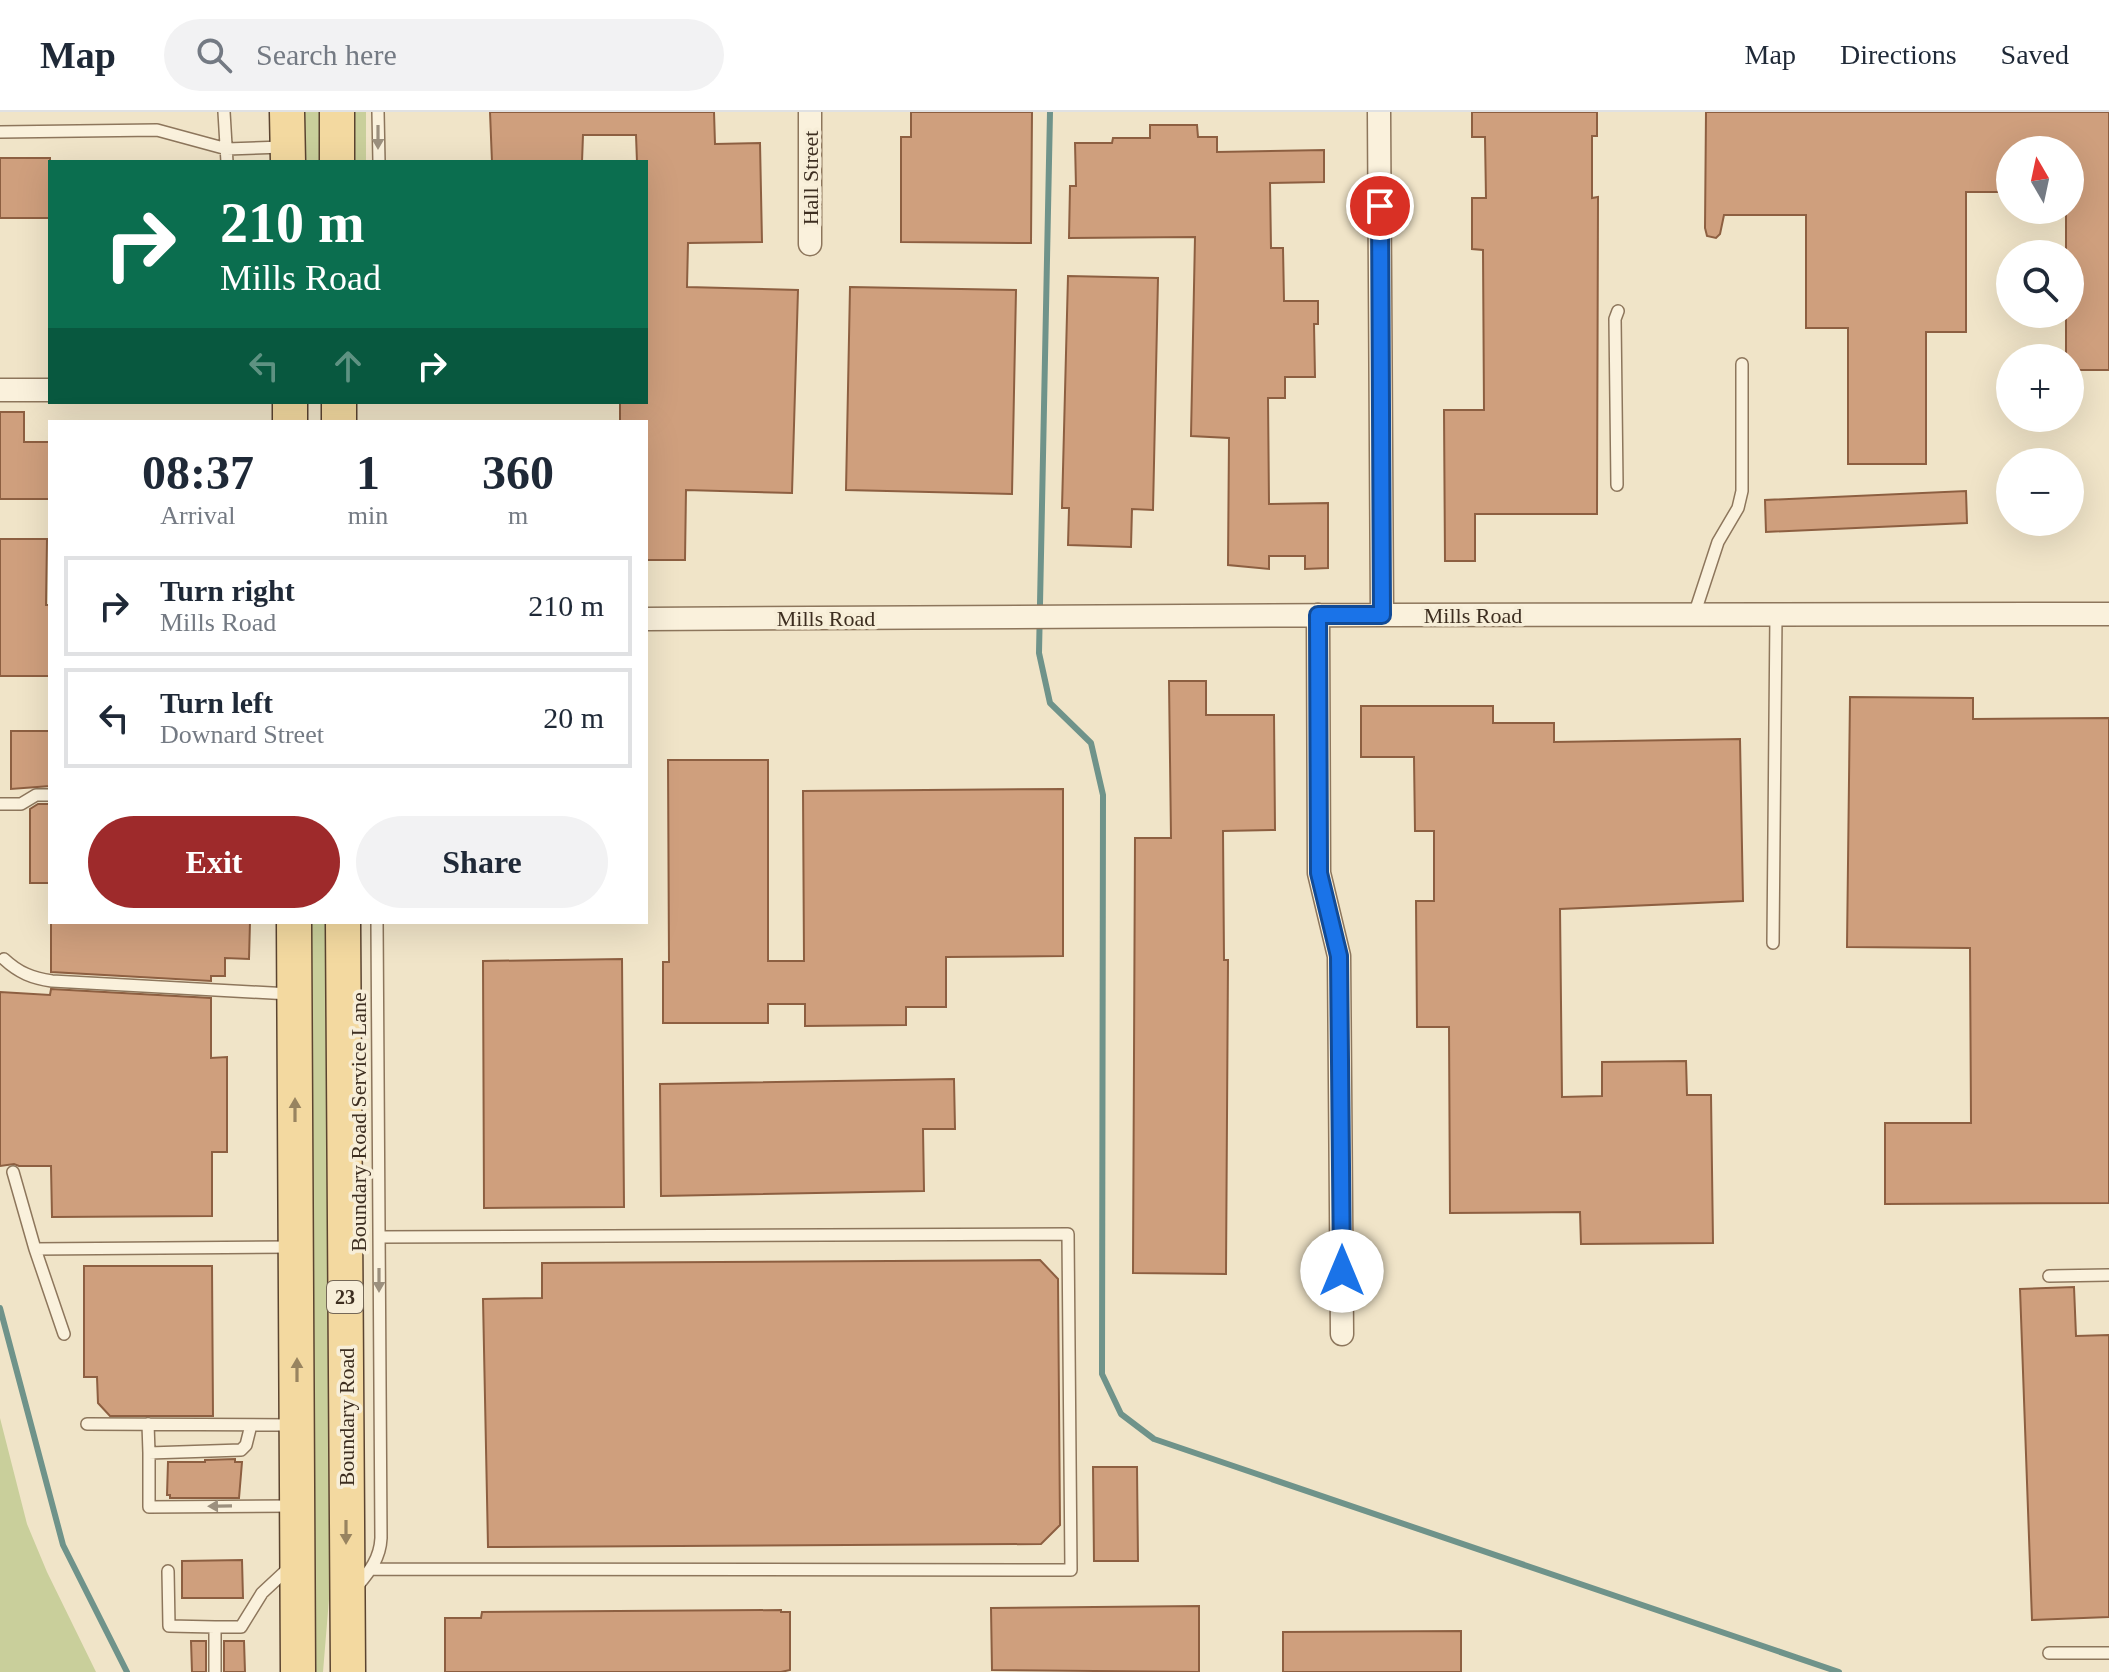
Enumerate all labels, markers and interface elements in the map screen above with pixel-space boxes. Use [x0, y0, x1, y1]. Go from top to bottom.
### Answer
search box [164, 19, 724, 91]
icon: search [192, 33, 236, 77]
text: Map [40, 34, 116, 76]
text: Search here [256, 38, 397, 71]
text: Map [1745, 39, 1796, 70]
text: Directions [1840, 39, 1957, 70]
text: Saved [2001, 39, 2069, 70]
one-way arrow [372, 125, 385, 150]
street label: Hall Street [798, 131, 823, 225]
north arrow [1996, 136, 2084, 224]
map controls [1996, 136, 2084, 536]
pin [1346, 172, 1414, 240]
icon: arrive [1358, 184, 1402, 228]
icon: right [88, 192, 192, 296]
text: 210 m [220, 192, 365, 254]
button: search [1996, 240, 2084, 328]
text: Mills Road [220, 258, 381, 298]
icon: left [242, 344, 286, 388]
icon: ahead [326, 344, 370, 388]
icon: right [410, 344, 454, 388]
button: + [1996, 344, 2084, 432]
text: 08:37 [142, 446, 254, 499]
text: 1 [356, 446, 380, 499]
text: 360 [482, 446, 554, 499]
button: − [1996, 448, 2084, 536]
text: Arrival [160, 501, 235, 530]
text: min [348, 501, 388, 530]
text: m [508, 501, 528, 530]
text: Turn right [160, 574, 295, 607]
icon: right [92, 584, 136, 628]
text: 210 m [528, 589, 604, 622]
street label: Mills Road [1424, 603, 1522, 628]
street label: Mills Road [777, 606, 875, 631]
text: Mills Road [160, 608, 276, 637]
text: Turn left [160, 686, 273, 719]
icon: left [92, 696, 136, 740]
text: 20 m [543, 701, 604, 734]
text: Downard Street [160, 720, 324, 749]
button: Exit [88, 816, 340, 908]
button: Share [356, 816, 608, 908]
street label: Boundary Road Service Lane [346, 992, 371, 1252]
one-way arrow [289, 1097, 301, 1122]
position arrow [1300, 1229, 1384, 1313]
one-way arrow [373, 1268, 385, 1293]
road number: 23 [327, 1281, 363, 1313]
street label: Boundary Road [334, 1348, 359, 1486]
one-way arrow [291, 1357, 303, 1382]
one-way arrow [207, 1500, 232, 1512]
one-way arrow [340, 1520, 353, 1545]

